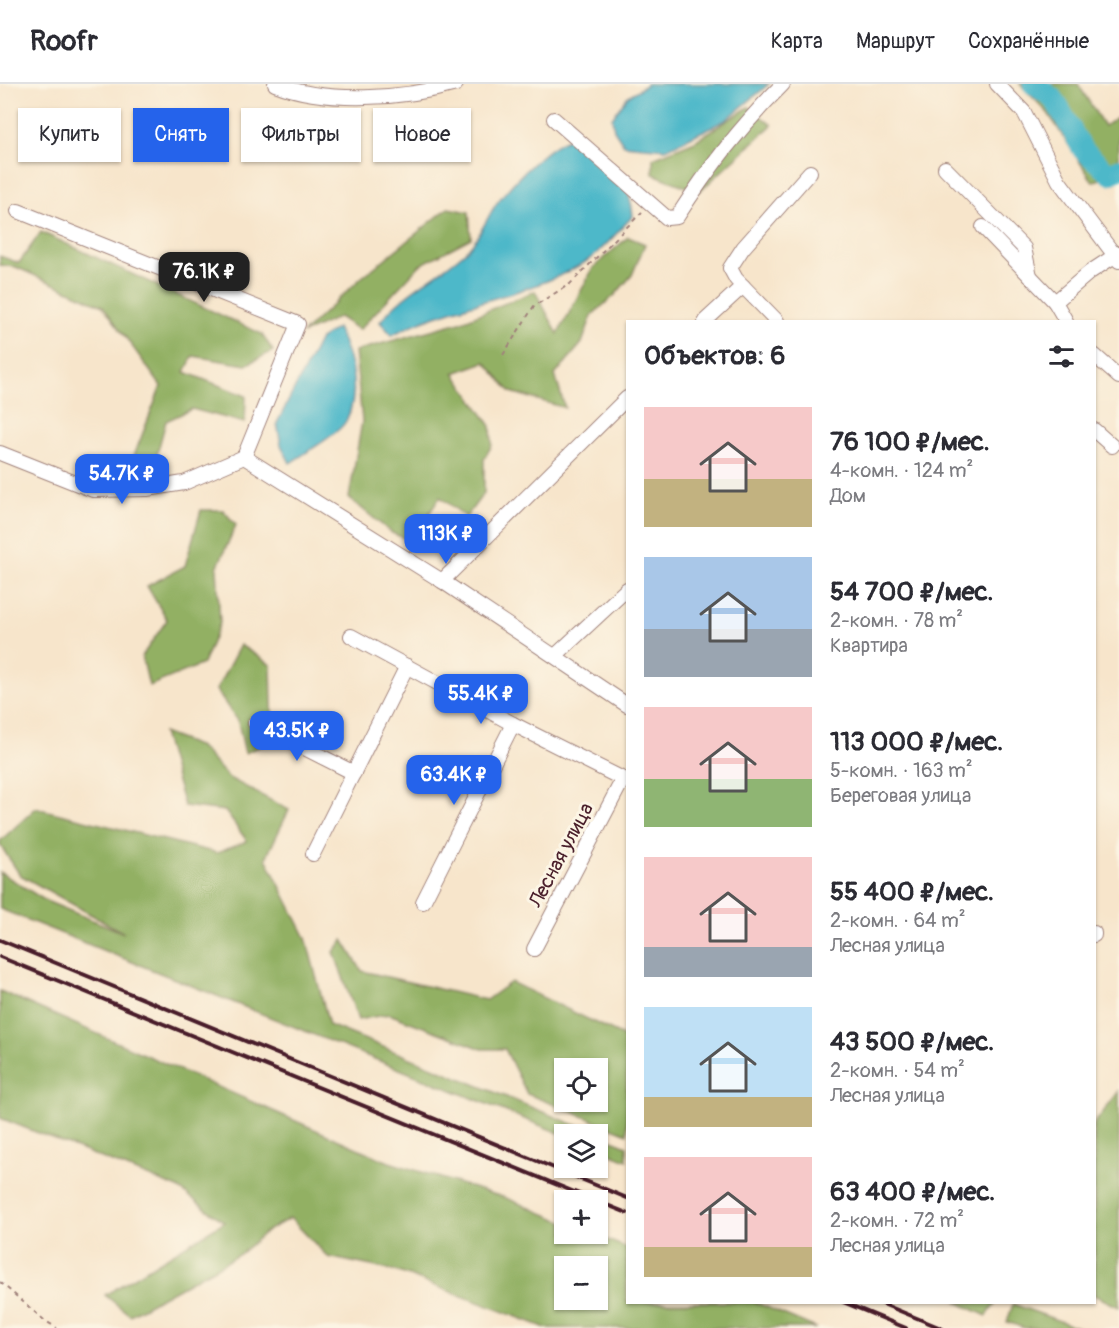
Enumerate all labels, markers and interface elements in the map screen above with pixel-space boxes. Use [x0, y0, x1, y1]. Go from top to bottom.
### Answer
text: Roofr [30, 24, 98, 59]
text: Карта [771, 28, 823, 55]
text: Маршрут [856, 28, 935, 55]
text: Сохранённые [968, 28, 1089, 55]
chip: Купить [18, 108, 121, 162]
chip: Снять [133, 108, 229, 162]
chip: Фильтры [241, 108, 361, 162]
chip: Новое [373, 108, 471, 162]
pin: 76.1K ₽ [149, 252, 259, 303]
text: 76.1K ₽ [173, 259, 235, 284]
text: Объектов: 6 [644, 340, 785, 372]
icon: filters [1045, 340, 1078, 373]
text: 76 100 ₽/мес. [830, 426, 990, 458]
icon: home [692, 431, 764, 503]
pin: 54.7K ₽ [67, 454, 177, 505]
text: 4-комн. · 124 m² [830, 458, 973, 483]
text: 54.7K ₽ [89, 461, 155, 486]
text: Дом [830, 483, 866, 508]
pin: 113K ₽ [397, 514, 495, 565]
text: 113K ₽ [418, 521, 474, 546]
text: 54 700 ₽/мес. [830, 576, 994, 608]
icon: home [692, 581, 764, 653]
text: 2-комн. · 78 m² [830, 608, 963, 633]
text: Квартира [830, 633, 908, 658]
pin: 55.4K ₽ [426, 674, 536, 725]
text: 55.4K ₽ [448, 681, 514, 706]
pin: 43.5K ₽ [242, 711, 352, 762]
text: 43.5K ₽ [264, 718, 330, 743]
text: 113 000 ₽/мес. [830, 726, 1003, 758]
icon: home [692, 731, 764, 803]
pin: 63.4K ₽ [399, 755, 509, 806]
text: 5-комн. · 163 m² [830, 758, 973, 783]
text: 63.4K ₽ [420, 762, 488, 787]
text: Береговая улица [830, 783, 971, 808]
street label: Лесная улица [523, 798, 599, 912]
text: 55 400 ₽/мес. [830, 876, 994, 908]
icon: home [692, 881, 764, 953]
text: 2-комн. · 64 m² [830, 908, 966, 933]
text: Лесная улица [830, 933, 945, 958]
text: 43 500 ₽/мес. [830, 1026, 994, 1058]
icon: home [692, 1031, 764, 1103]
map controls [554, 1058, 608, 1310]
button: locate [554, 1058, 608, 1112]
text: 2-комн. · 54 m² [830, 1058, 965, 1083]
text: Лесная улица [830, 1083, 945, 1108]
button: layers [554, 1124, 608, 1178]
text: 63 400 ₽/мес. [830, 1176, 995, 1208]
icon: home [692, 1181, 764, 1253]
button: + [554, 1190, 608, 1244]
text: 2-комн. · 72 m² [830, 1208, 964, 1233]
text: Лесная улица [830, 1233, 945, 1258]
button: − [554, 1256, 608, 1310]

